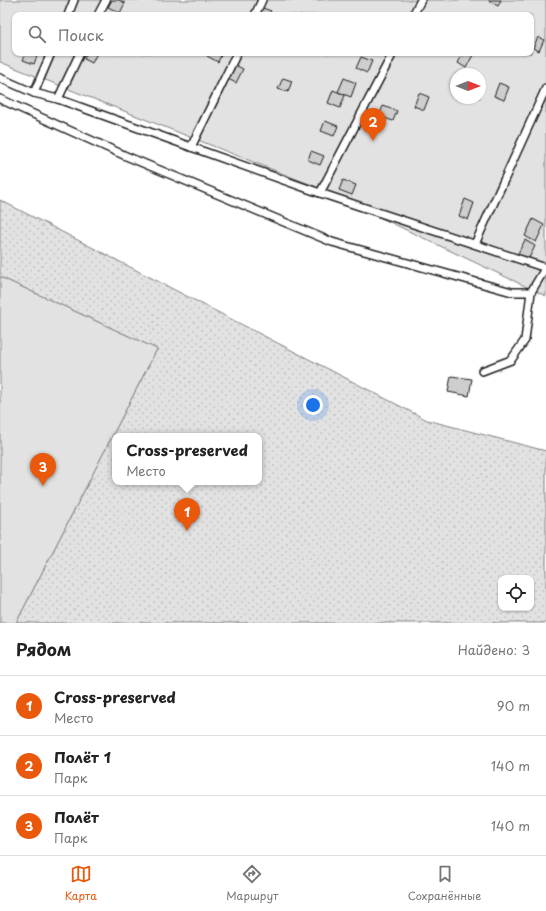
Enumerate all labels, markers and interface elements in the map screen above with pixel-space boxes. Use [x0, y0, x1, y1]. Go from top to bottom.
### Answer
search box [12, 12, 534, 56]
icon: search [26, 23, 48, 45]
text: Поиск [58, 23, 104, 46]
north arrow [450, 68, 486, 104]
pin: 2 [360, 108, 386, 141]
your location [303, 395, 323, 415]
popup [112, 433, 262, 485]
text: Cross-preserved [126, 438, 248, 461]
pin: 3 [30, 453, 56, 486]
text: Место [126, 461, 166, 480]
pin: 1 [174, 498, 200, 531]
map controls [498, 575, 534, 611]
button: locate [498, 575, 534, 611]
text: Рядом [16, 636, 71, 662]
text: Найдено: 3 [458, 640, 530, 659]
text: Cross-preserved [54, 685, 176, 708]
text: 1 [26, 696, 32, 715]
text: 90 m [497, 696, 530, 715]
text: Место [54, 708, 94, 727]
text: Полёт 1 [54, 745, 111, 768]
text: 2 [24, 756, 34, 775]
text: 140 m [491, 756, 530, 775]
text: Парк [54, 768, 88, 787]
text: Полёт [54, 805, 99, 828]
text: 3 [25, 816, 33, 835]
text: 140 m [491, 816, 530, 835]
text: Парк [54, 828, 88, 847]
tab: Карта [65, 863, 97, 904]
tab: Маршрут [226, 863, 278, 904]
tab: Сохранённые [408, 863, 481, 904]

